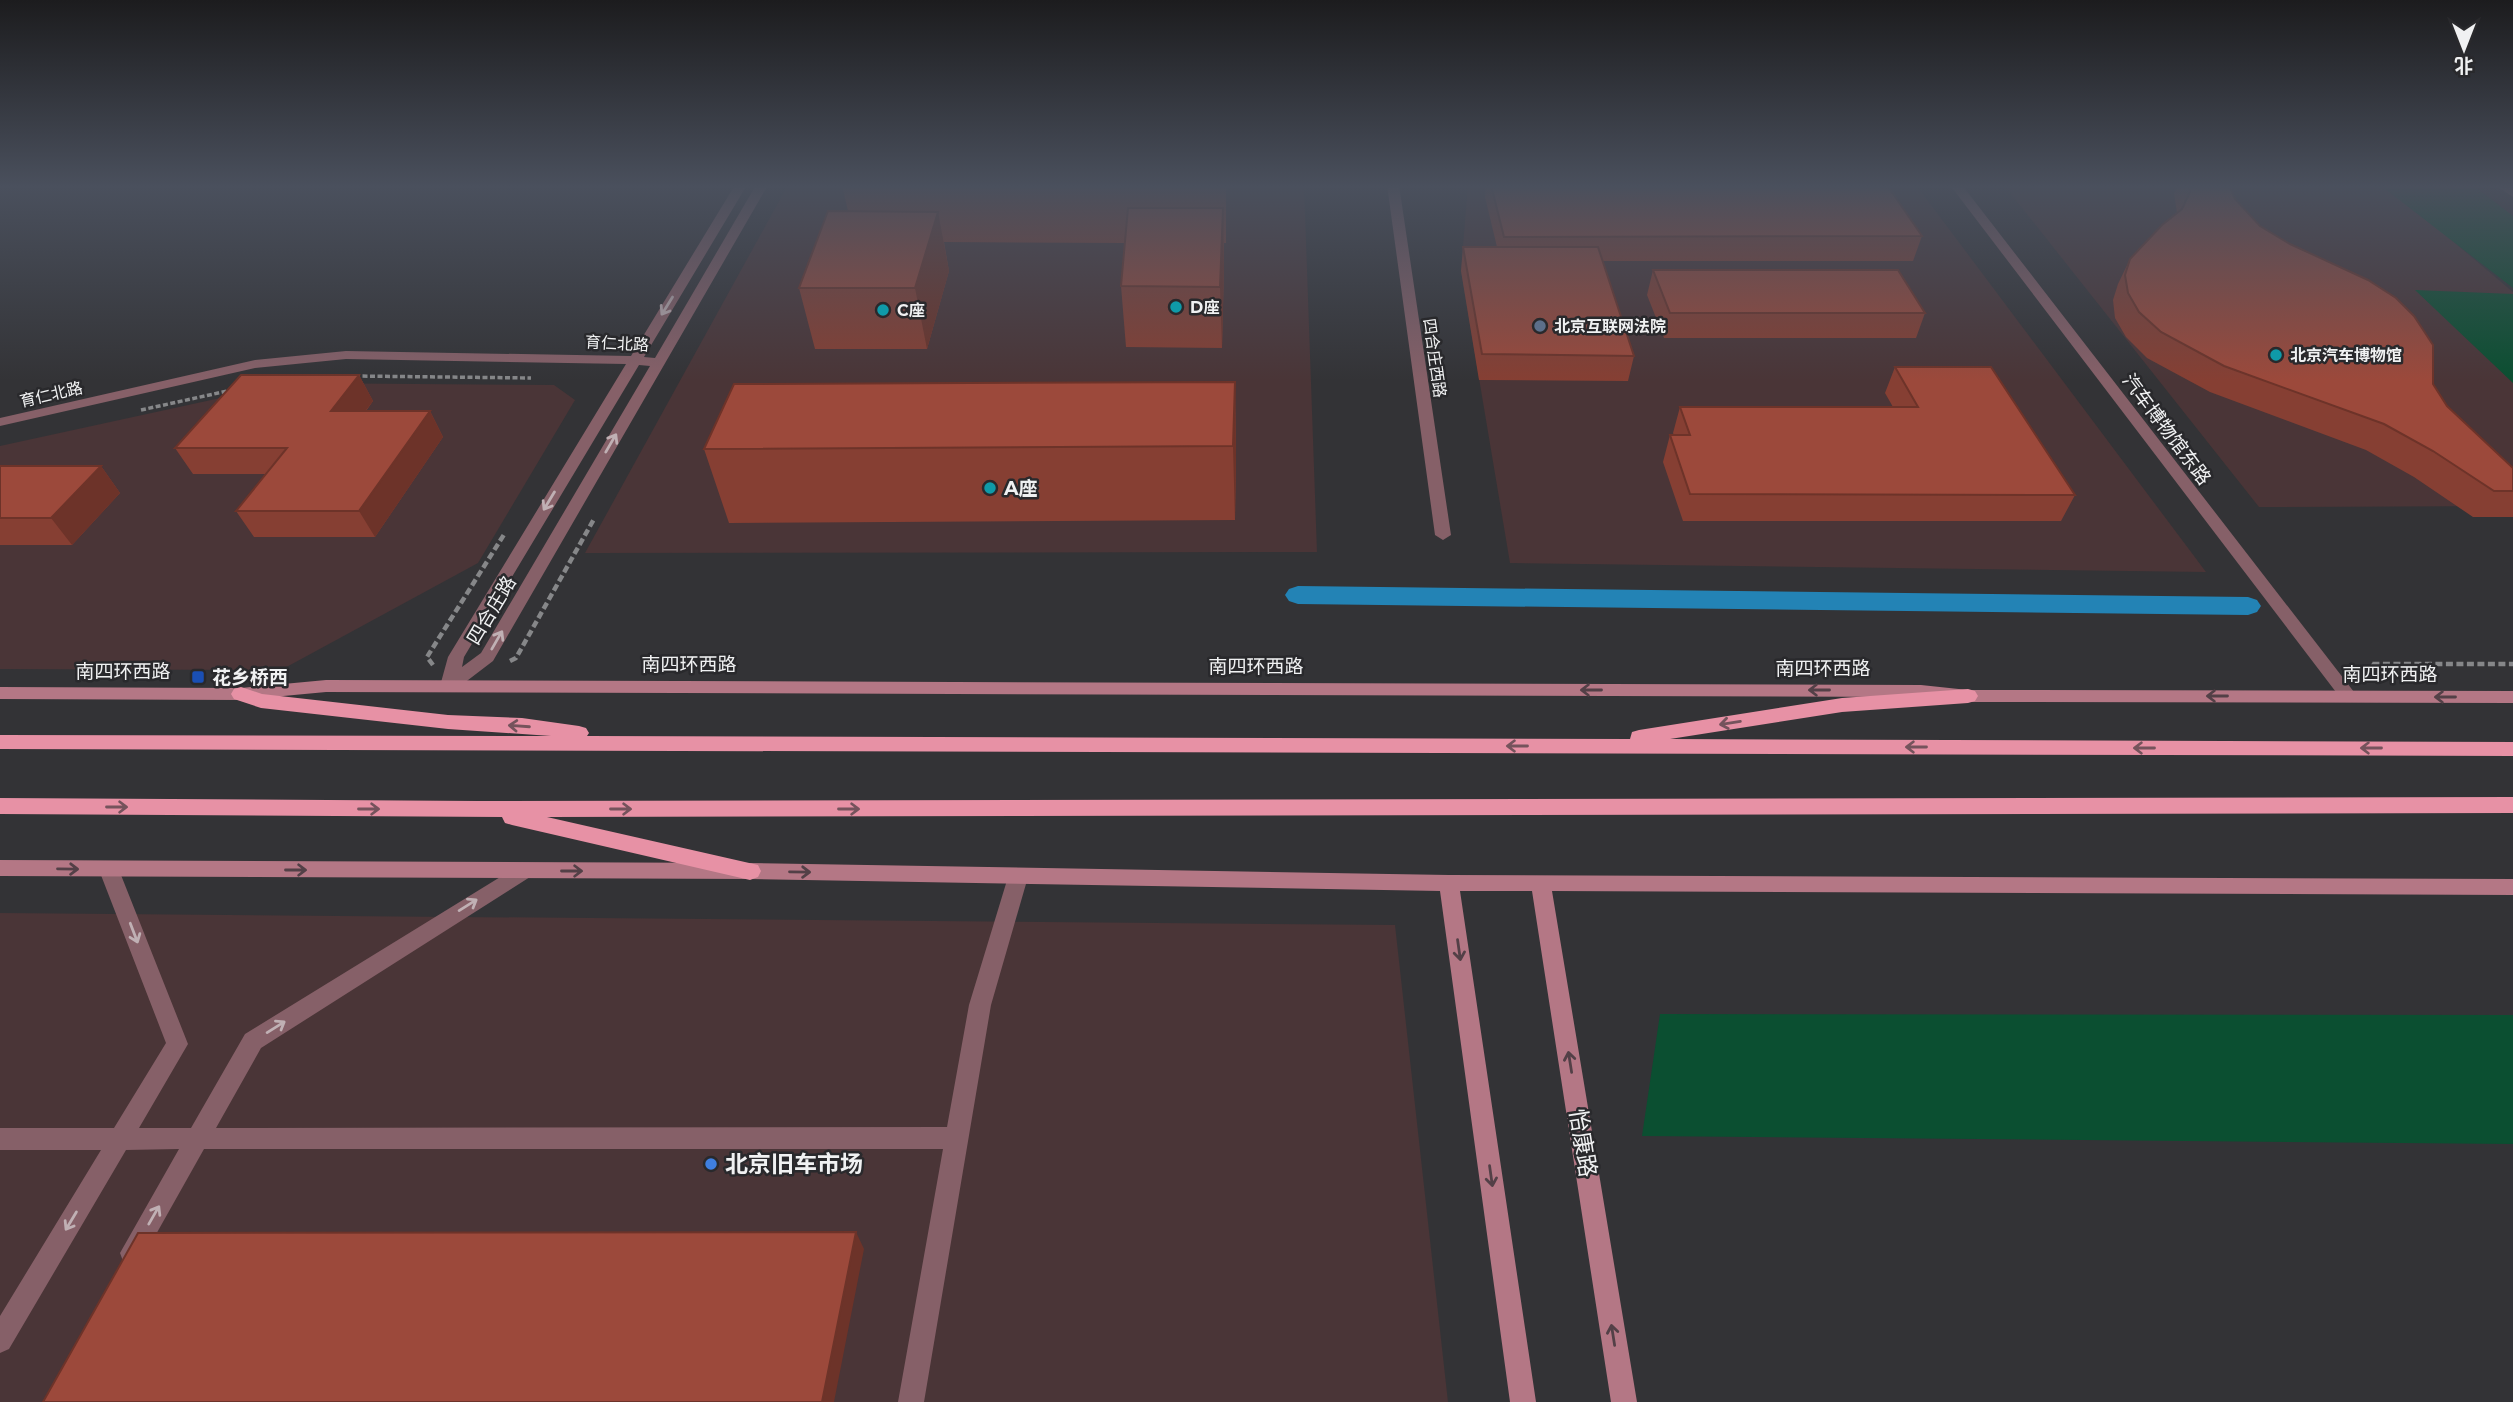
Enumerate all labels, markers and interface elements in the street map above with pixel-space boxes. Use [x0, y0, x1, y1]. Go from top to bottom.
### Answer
north arrow [2429, 14, 2499, 84]
text: 北 [2454, 54, 2474, 77]
one-way arrow [659, 295, 673, 315]
place label: D座 [1190, 298, 1219, 317]
marker: D座 [1168, 299, 1184, 315]
place label: C座 [897, 301, 925, 320]
marker: C座 [875, 302, 891, 318]
street label: 四合庄西路 [1420, 317, 1449, 399]
place label: 北京互联网法院 [1554, 317, 1666, 336]
marker: 北京互联网法院 [1532, 318, 1548, 334]
street label: 育仁北路 [585, 332, 649, 355]
place label: 北京汽车博物馆 [2290, 346, 2402, 365]
marker: 北京汽车博物馆 [2268, 347, 2284, 363]
street label: 汽车博物馆东路 [2117, 369, 2216, 489]
street label: 育仁北路 [18, 378, 84, 411]
one-way arrow [604, 433, 618, 453]
place label: A座 [1003, 477, 1038, 500]
marker: A座 [982, 480, 998, 496]
one-way arrow [542, 490, 556, 510]
street label: 四合庄路 [462, 572, 521, 649]
one-way arrow [490, 630, 504, 650]
street label: 南四环西路 [641, 653, 737, 676]
street label: 南四环西路 [1208, 655, 1304, 678]
street label: 南四环西路 [1775, 657, 1871, 680]
street label: 南四环西路 [75, 660, 171, 683]
street label: 南四环西路 [2342, 663, 2438, 686]
place label: 花乡桥西 [212, 666, 288, 689]
marker: 花乡桥西 [190, 669, 206, 685]
one-way arrow [1580, 683, 1603, 697]
one-way arrow [1807, 683, 1830, 697]
one-way arrow [2206, 689, 2229, 703]
one-way arrow [2434, 690, 2457, 704]
one-way arrow [1719, 717, 1742, 730]
one-way arrow [509, 719, 531, 732]
one-way arrow [1506, 739, 1529, 753]
one-way arrow [1905, 740, 1928, 754]
one-way arrow [2133, 741, 2156, 755]
one-way arrow [2360, 742, 2383, 755]
one-way arrow [105, 800, 128, 814]
one-way arrow [357, 802, 380, 816]
one-way arrow [609, 802, 632, 816]
one-way arrow [837, 802, 860, 816]
one-way arrow [56, 862, 79, 876]
one-way arrow [284, 863, 307, 877]
one-way arrow [560, 864, 583, 878]
one-way arrow [788, 865, 811, 879]
one-way arrow [458, 898, 478, 912]
one-way arrow [128, 922, 141, 944]
one-way arrow [1453, 938, 1466, 961]
one-way arrow [265, 1019, 285, 1033]
one-way arrow [1563, 1051, 1576, 1073]
street label: 怡康路 [1564, 1107, 1602, 1179]
place label: 北京旧车市场 [725, 1150, 863, 1178]
marker: 北京旧车市场 [703, 1156, 719, 1172]
one-way arrow [1485, 1164, 1498, 1186]
one-way arrow [148, 1205, 161, 1226]
one-way arrow [64, 1211, 78, 1231]
one-way arrow [1606, 1324, 1619, 1347]

